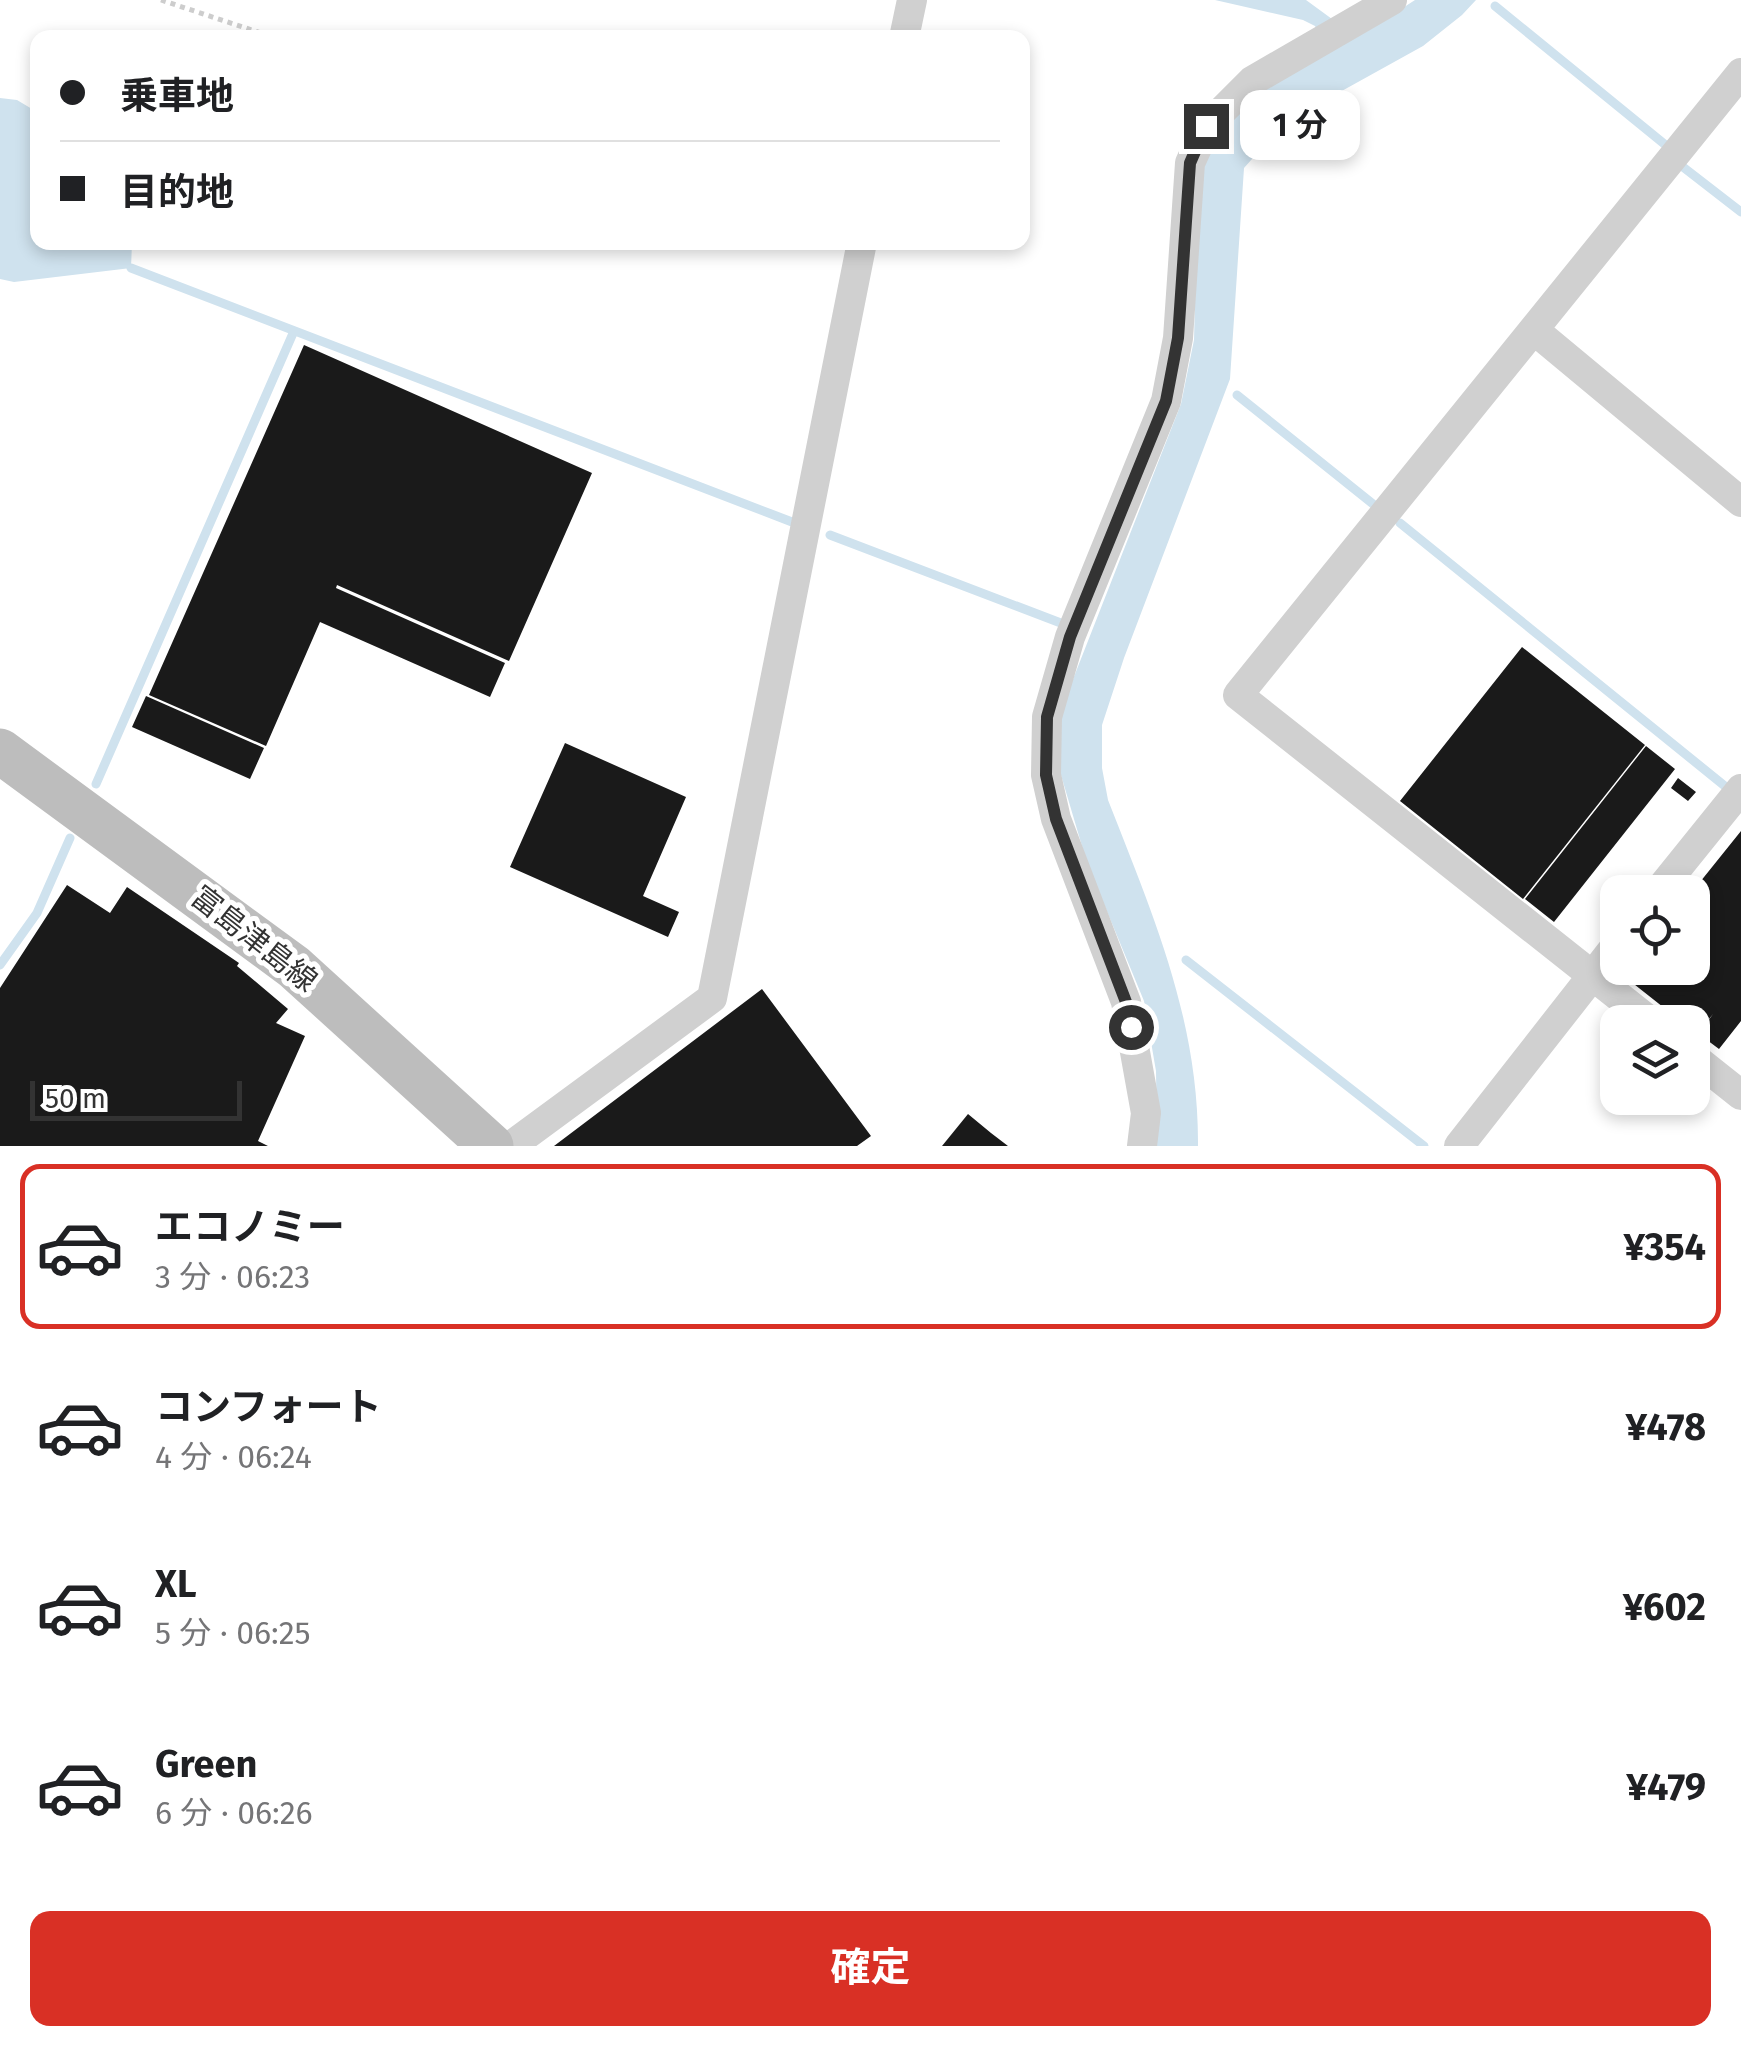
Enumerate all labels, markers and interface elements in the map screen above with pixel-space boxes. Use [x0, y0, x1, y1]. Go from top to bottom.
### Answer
text: 乗車地 [120, 73, 234, 119]
callout: 1 分 [1241, 91, 1361, 161]
route end [1184, 104, 1229, 149]
text: 1 分 [1273, 106, 1327, 144]
text: 目的地 [120, 169, 234, 215]
map controls [1600, 875, 1710, 1115]
button: locate [1600, 875, 1710, 985]
street label: 富島津島線 [184, 879, 324, 999]
route start [1109, 1005, 1154, 1050]
button: layers [1600, 1005, 1710, 1115]
scale bar [30, 1076, 242, 1120]
text: 50 m [45, 1082, 106, 1115]
icon: car [35, 1202, 125, 1292]
text: エコノミー [155, 1204, 345, 1250]
text: ¥354 [1623, 1224, 1706, 1270]
text: 3 分 · 06:23 [155, 1258, 310, 1296]
icon: car [35, 1382, 125, 1472]
text: コンフォート [155, 1384, 382, 1430]
text: ¥478 [1626, 1404, 1706, 1450]
text: 4 分 · 06:24 [155, 1438, 312, 1476]
text: XL [155, 1561, 197, 1607]
icon: car [35, 1562, 125, 1652]
text: ¥602 [1623, 1584, 1706, 1630]
text: 5 分 · 06:25 [155, 1614, 311, 1652]
text: Green [155, 1741, 258, 1787]
icon: car [35, 1742, 125, 1832]
text: ¥479 [1626, 1764, 1706, 1810]
text: 6 分 · 06:26 [155, 1794, 313, 1832]
button: 確定 [30, 1911, 1711, 2026]

